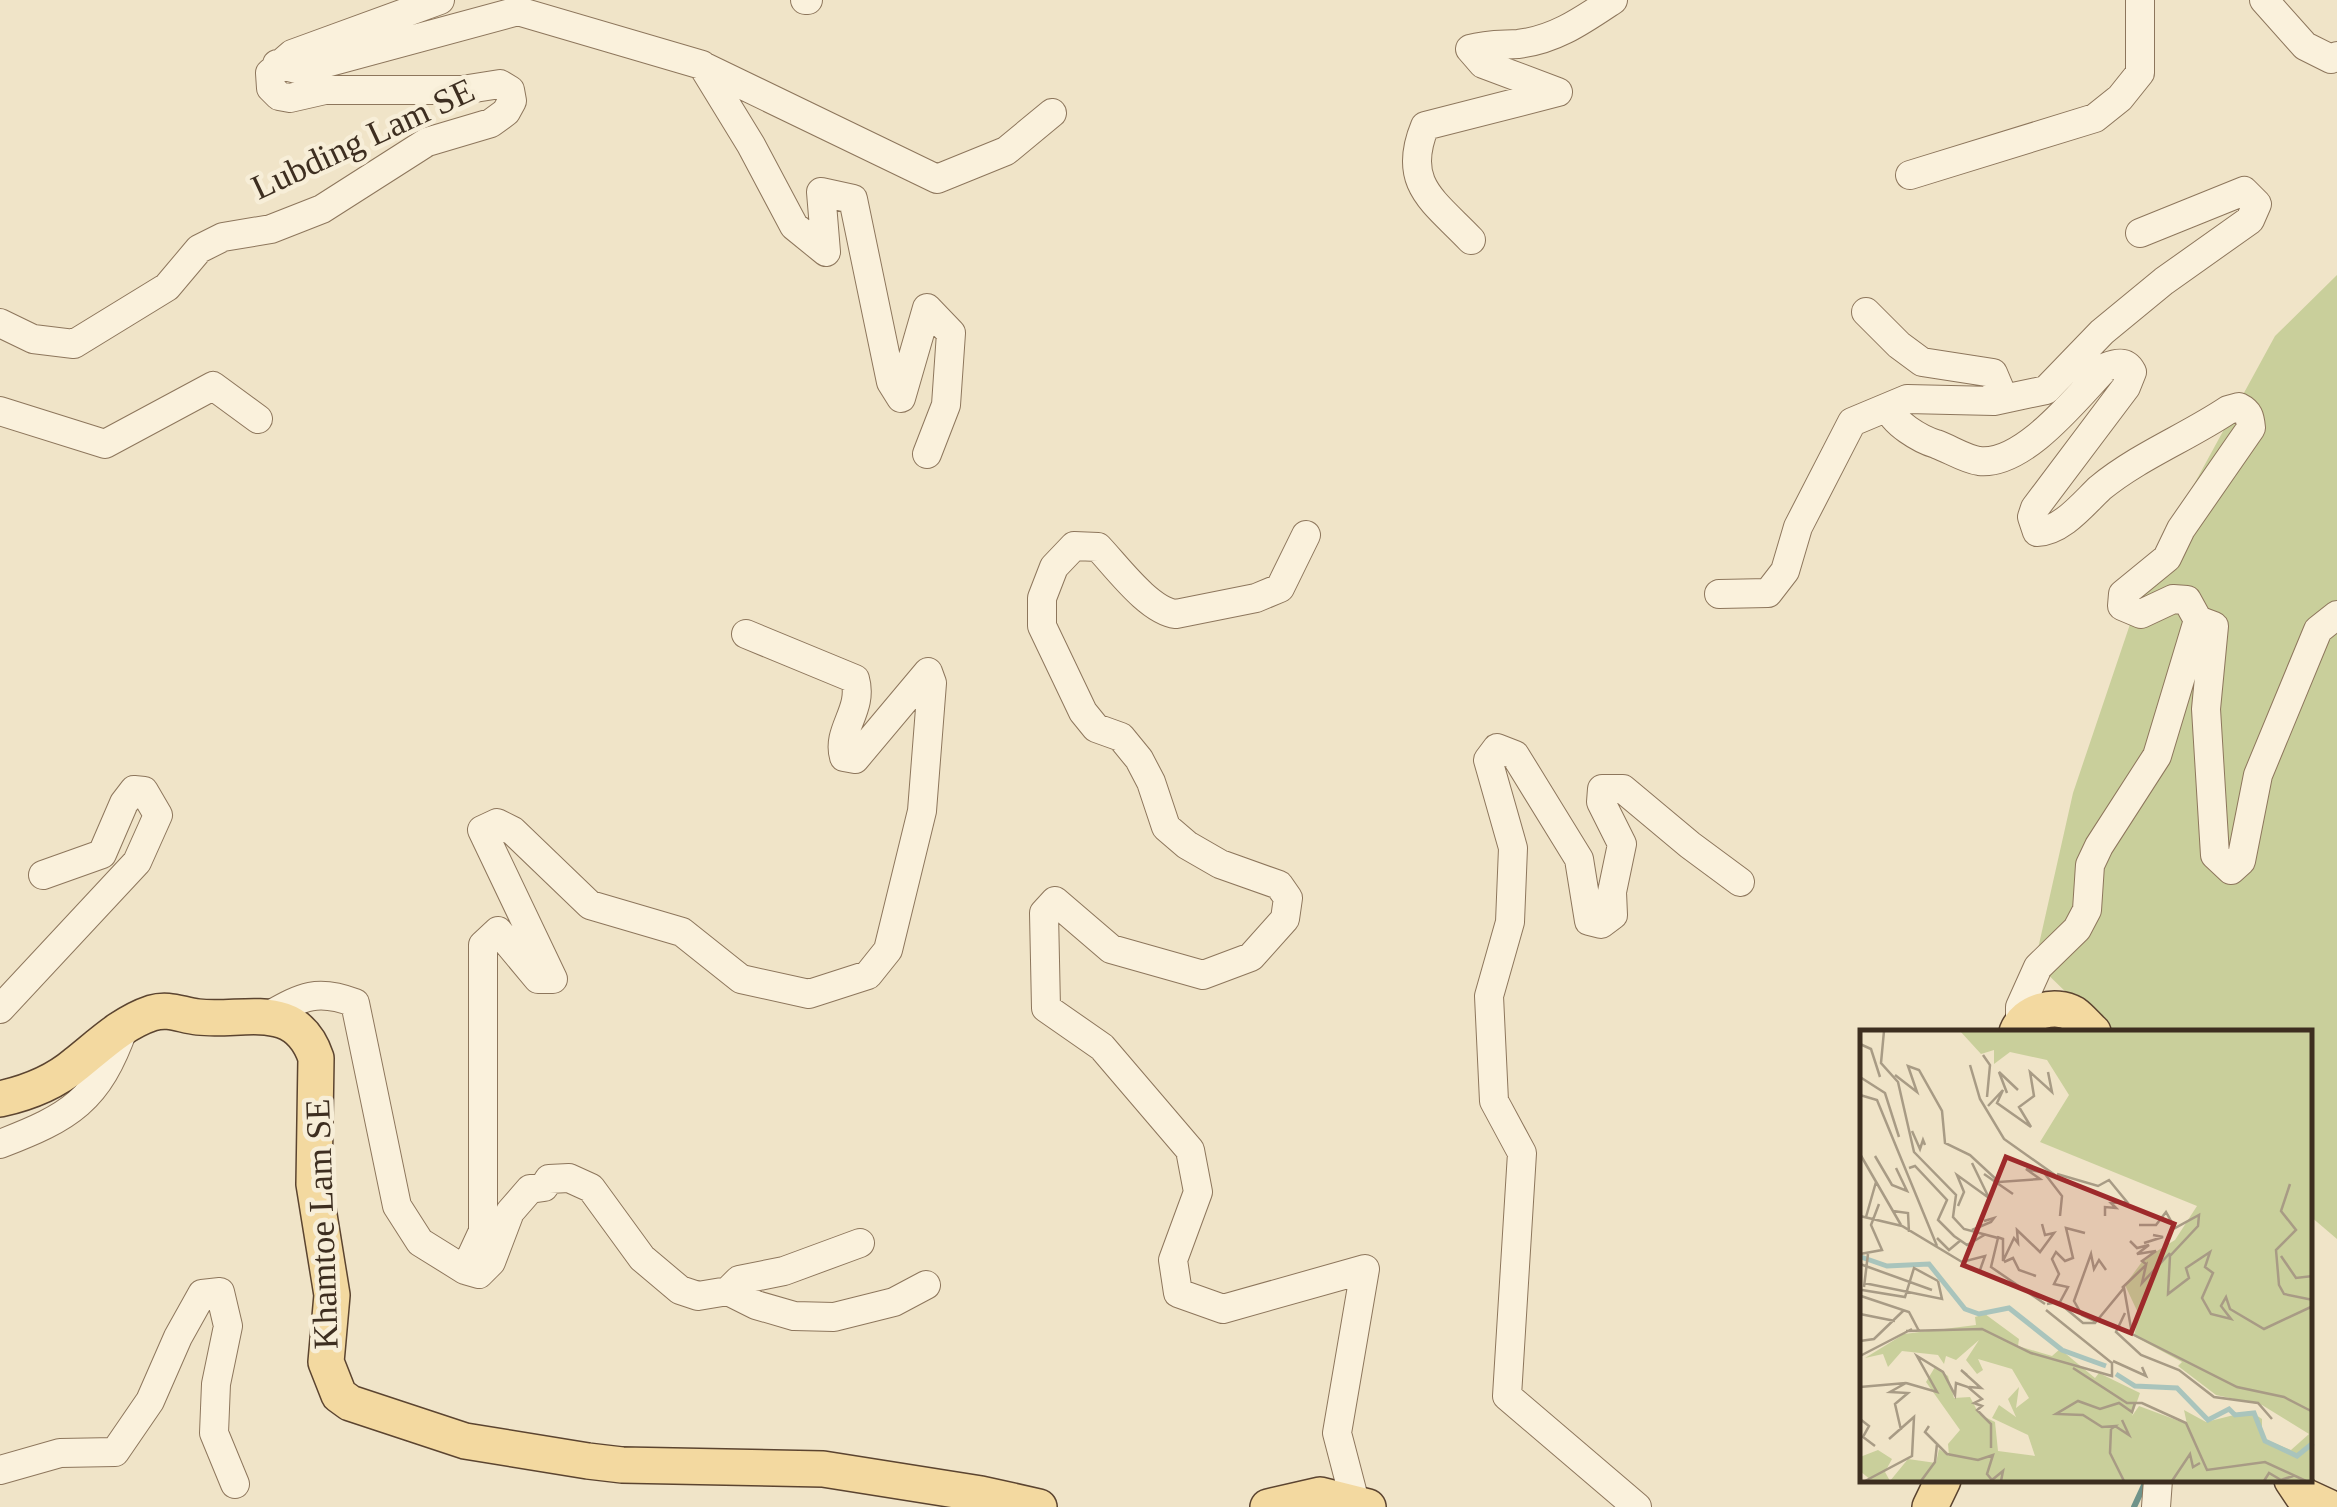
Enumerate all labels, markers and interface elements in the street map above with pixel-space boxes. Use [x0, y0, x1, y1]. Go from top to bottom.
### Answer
street label: Lubding Lam SE [246, 70, 480, 208]
inset map [1860, 1030, 2312, 1482]
street label: Khamtoe Lam SE [298, 1098, 346, 1350]

